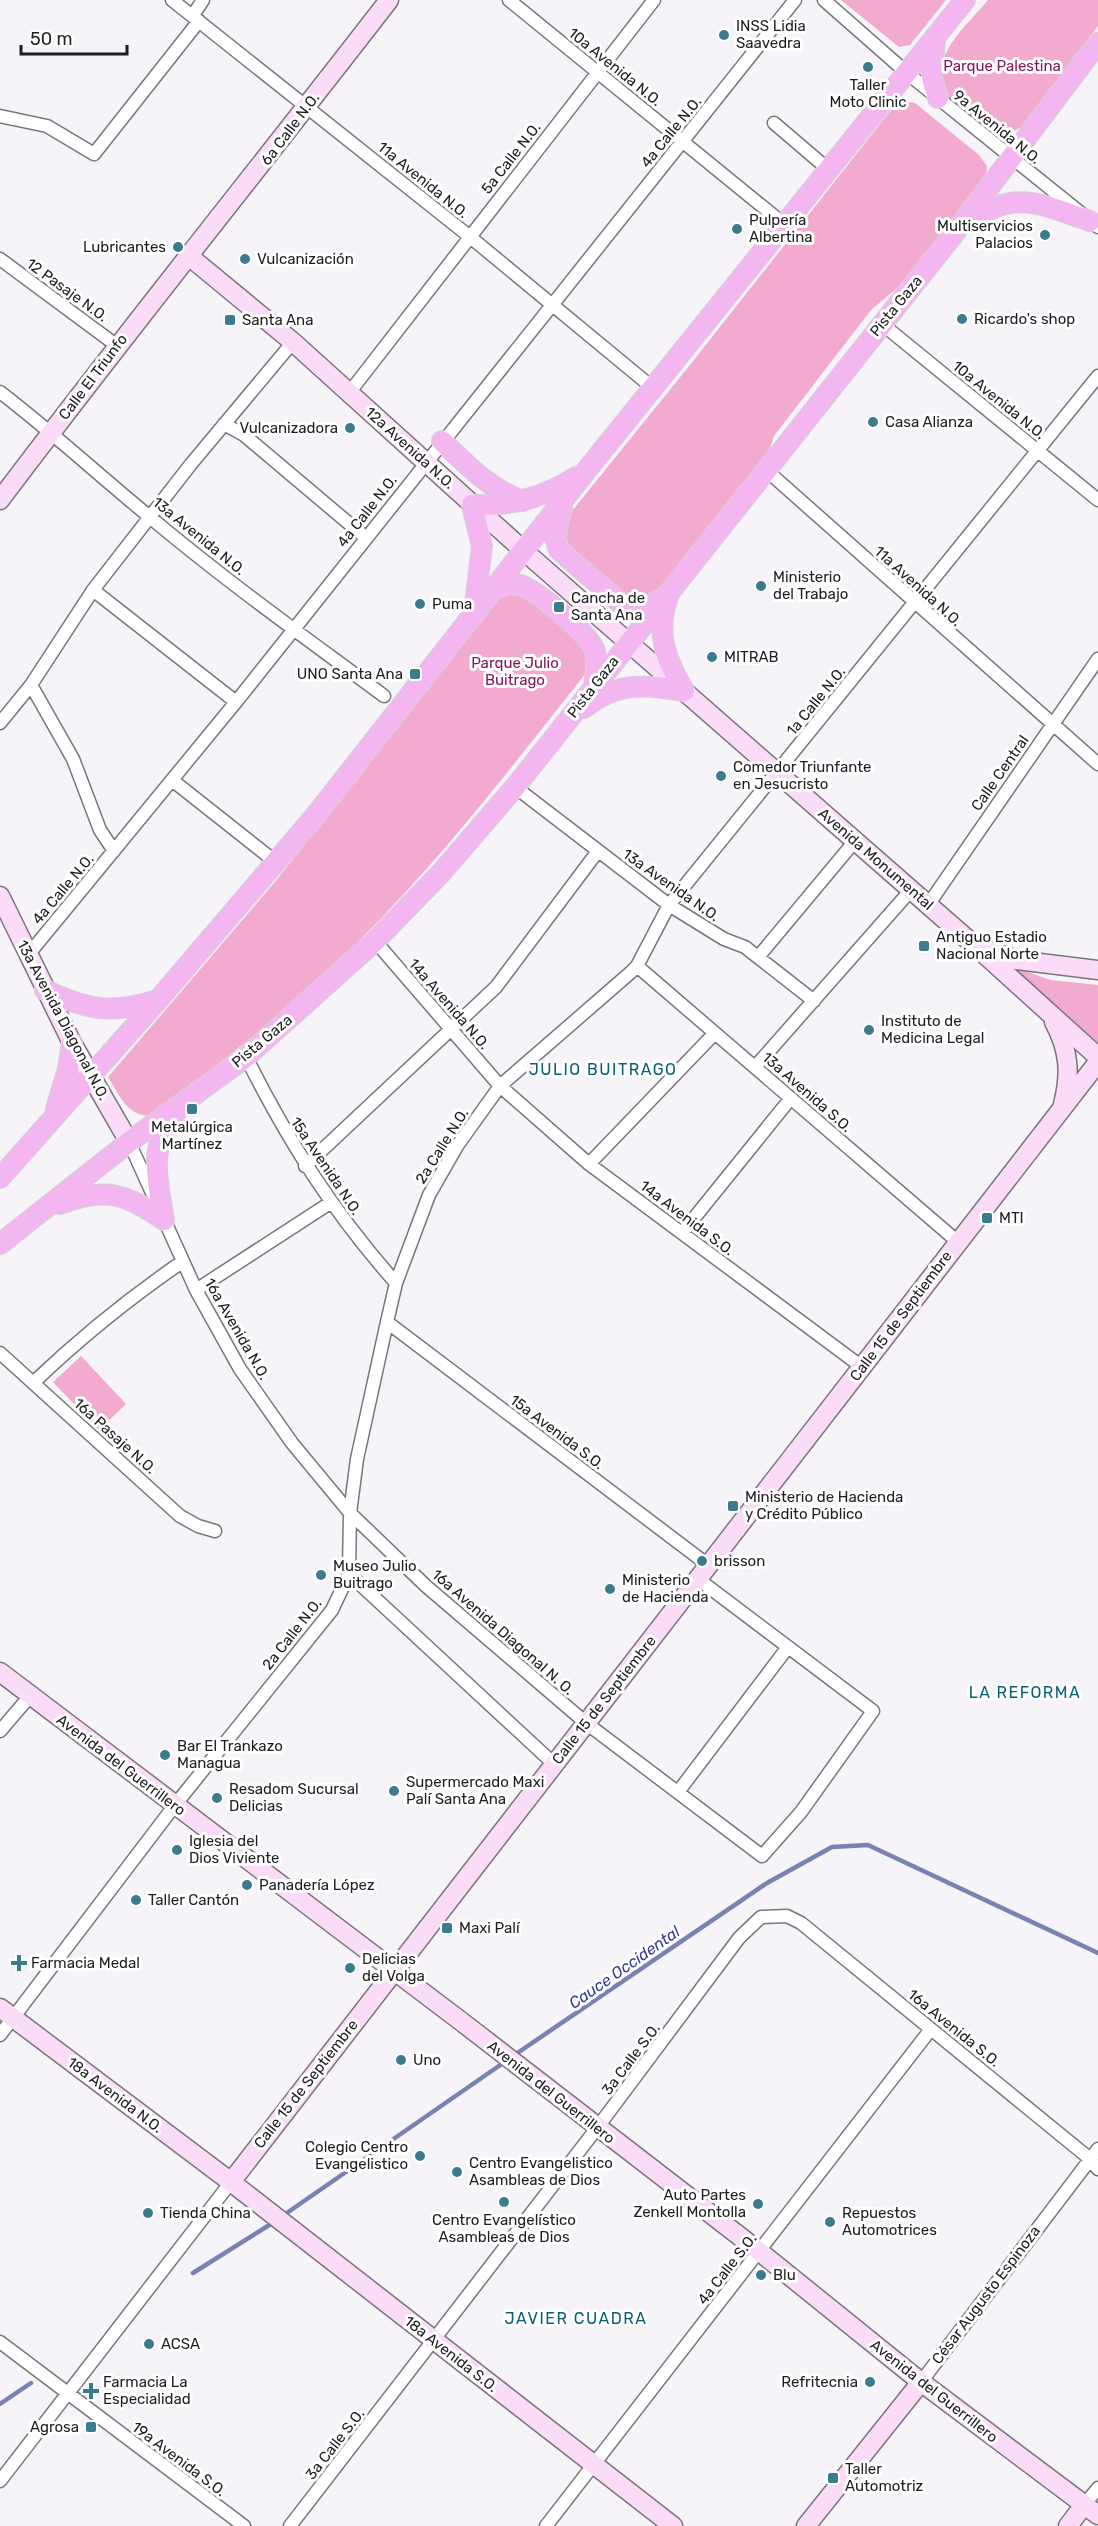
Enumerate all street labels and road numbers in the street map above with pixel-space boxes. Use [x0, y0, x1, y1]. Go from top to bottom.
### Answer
street label: 10a Avenida N.O. [565, 24, 665, 110]
street label: 9a Avenida N.O. [950, 86, 1044, 168]
street label: 6a Calle N.O. [257, 89, 323, 169]
street label: 4a Calle N.O. [637, 93, 705, 171]
street label: 5a Calle N.O. [477, 119, 545, 197]
street label: 11a Avenida N.O. [374, 138, 472, 222]
street label: 12 Pasaje N.O. [23, 254, 111, 326]
street label: Pista Gaza [866, 272, 926, 340]
street label: Calle El Triunfo [55, 331, 131, 423]
street label: 10a Avenida N.O. [949, 357, 1049, 443]
street label: 12a Avenida N.O. [362, 403, 458, 493]
street label: 4a Calle N.O. [333, 471, 401, 551]
street label: 13a Avenida N.O. [149, 493, 249, 579]
street label: 11a Avenida N.O. [871, 542, 965, 630]
street label: Pista Gaza [563, 653, 623, 721]
street label: 1a Calle N.O. [783, 663, 849, 739]
street label: Calle Central [967, 732, 1033, 814]
street label: Avenida Monumental [815, 804, 937, 914]
street label: 13a Avenida N.O. [619, 845, 723, 925]
street label: 4a Calle N.O. [28, 850, 98, 928]
street label: 13a Avenida Diagonal N.O. [13, 937, 113, 1103]
street label: 14a Avenida N.O. [405, 955, 493, 1053]
street label: Pista Gaza [228, 1011, 296, 1071]
street label: 13a Avenida S.O. [758, 1048, 856, 1136]
street label: 2a Calle N.O. [412, 1105, 472, 1187]
street label: 15a Avenida N.O. [287, 1114, 365, 1218]
street label: 14a Avenida S.O. [636, 1177, 738, 1259]
street label: Calle 15 de Septiembre [846, 1247, 956, 1385]
street label: 16a Avenida N.O. [201, 1275, 273, 1383]
street label: 15a Avenida S.O. [506, 1391, 608, 1473]
street label: 16a Pasaje N.O. [70, 1394, 160, 1478]
street label: 16a Avenida Diagonal N. O. [428, 1565, 578, 1699]
street label: 2a Calle N.O. [258, 1595, 326, 1673]
street label: Calle 15 de Septiembre [548, 1632, 660, 1768]
street label: Avenida del Guerrillero [53, 1711, 189, 1819]
street label: 16a Avenida S.O. [904, 1985, 1004, 2071]
street label: Calle 15 de Septiembre [250, 2016, 362, 2152]
street label: 3a Calle S.O. [598, 2020, 664, 2098]
street label: Avenida del Guerrillero [484, 2037, 618, 2147]
street label: 18a Avenida N.O. [64, 2053, 166, 2137]
street label: César Augusto Espinoza [928, 2222, 1044, 2368]
street label: 4a Calle S.O. [694, 2230, 760, 2308]
street label: 18a Avenida S.O. [401, 2312, 501, 2396]
street label: Avenida del Guerrillero [867, 2336, 1001, 2446]
street label: 3a Calle S.O. [302, 2405, 368, 2483]
street label: 19a Avenida S.O. [128, 2418, 230, 2500]

